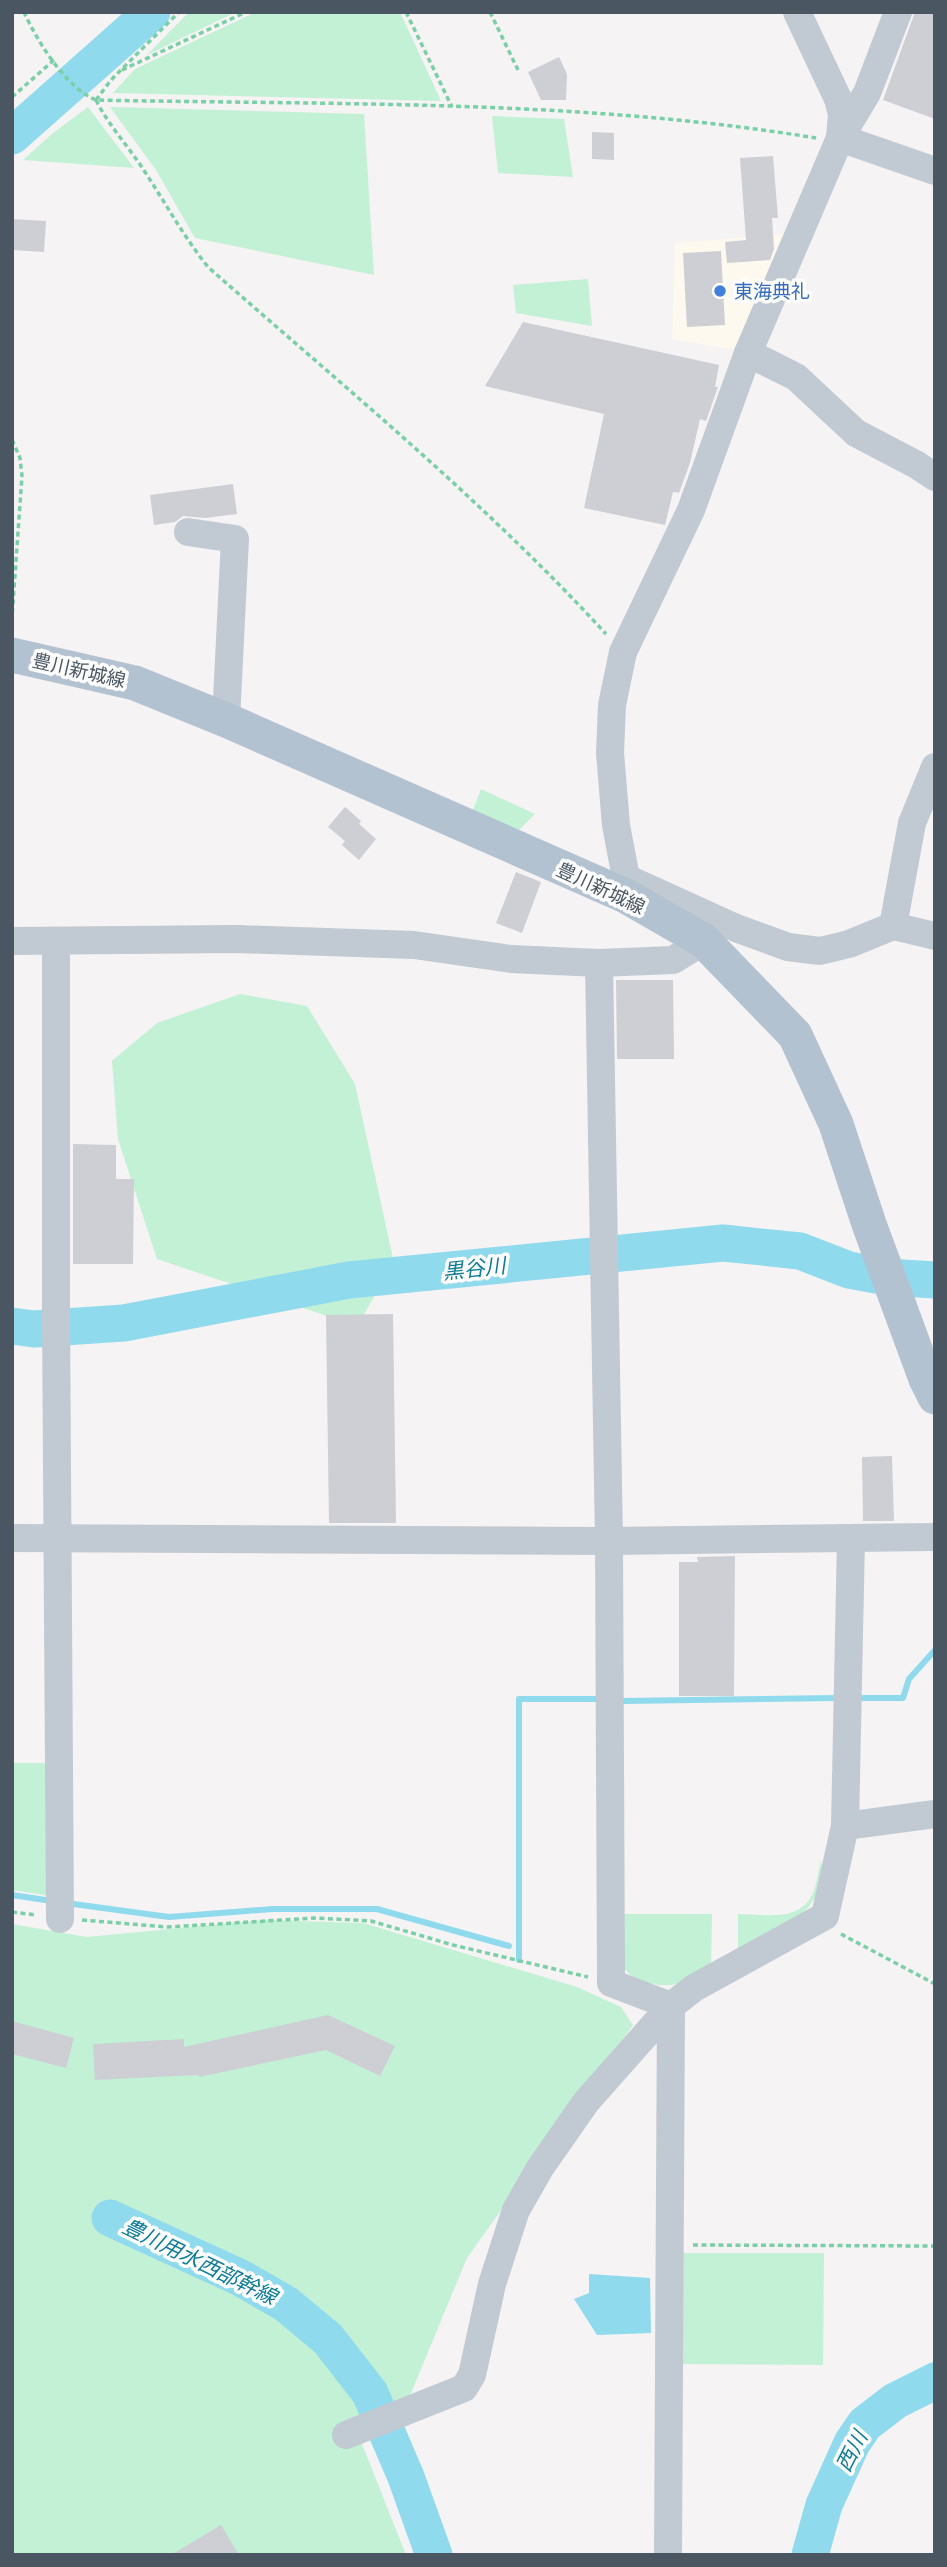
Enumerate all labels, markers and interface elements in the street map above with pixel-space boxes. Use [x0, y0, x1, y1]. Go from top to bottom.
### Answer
place label: 東海典礼 [734, 279, 810, 303]
marker: 東海典礼 [712, 283, 728, 299]
street label: 豊川新城線 [30, 648, 128, 692]
street label: 豊川新城線 [553, 857, 649, 919]
water label: 黒谷川 [441, 1252, 509, 1284]
water label: 豊川用水西部幹線 [119, 2212, 284, 2311]
water label: 西川 [830, 2425, 873, 2476]

